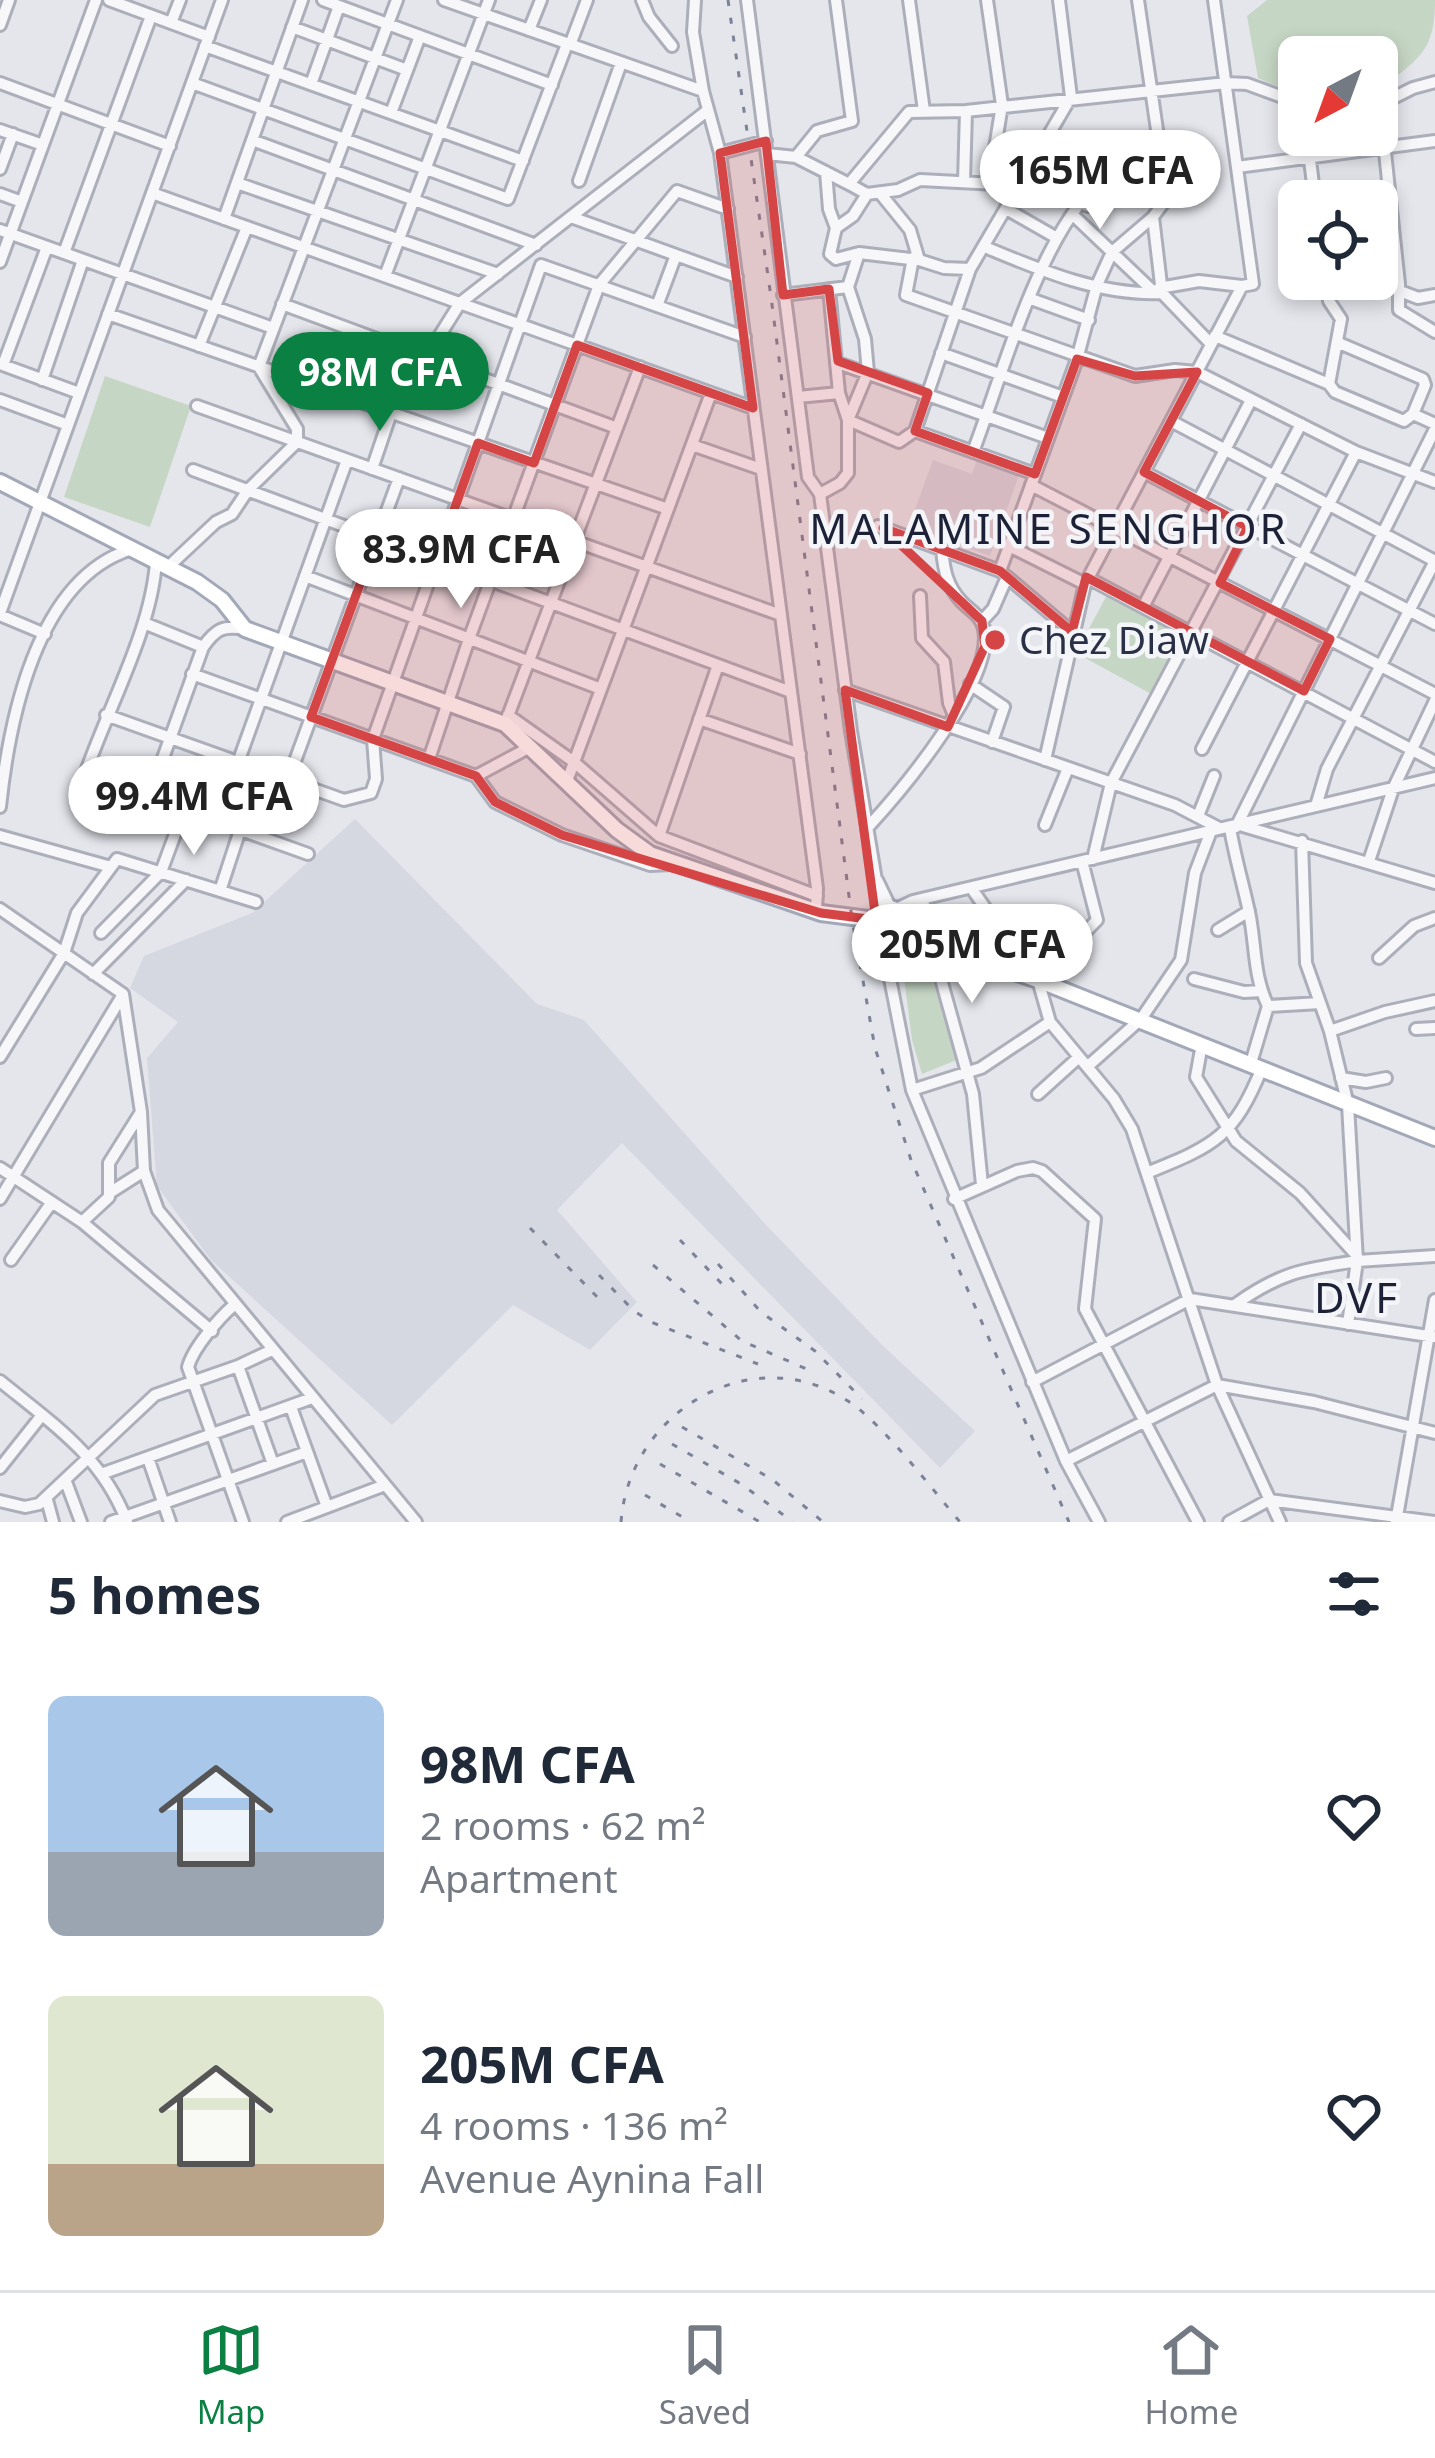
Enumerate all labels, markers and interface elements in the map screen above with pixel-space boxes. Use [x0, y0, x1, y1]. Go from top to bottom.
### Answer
north arrow [1278, 36, 1398, 156]
map controls [1278, 36, 1398, 300]
pin: 165M CFA [976, 130, 1224, 232]
text: 165M CFA [1007, 142, 1193, 195]
button: locate [1278, 180, 1398, 300]
pin: 98M CFA [269, 332, 491, 434]
text: 98M CFA [298, 344, 462, 397]
district label: MALAMINE SENGHOR [809, 499, 1289, 556]
pin: 83.9M CFA [324, 509, 598, 611]
text: 83.9M CFA [362, 521, 560, 574]
place label: Chez Diaw [1019, 612, 1209, 665]
marker: Chez Diaw [982, 627, 1008, 653]
pin: 99.4M CFA [57, 756, 331, 858]
text: 99.4M CFA [95, 768, 293, 821]
pin: 205M CFA [848, 904, 1096, 1006]
text: 205M CFA [879, 916, 1065, 969]
district label: DVF [1314, 1268, 1400, 1325]
text: 5 homes [48, 1559, 261, 1629]
icon: filters [1321, 1561, 1387, 1627]
text: 98M CFA [420, 1728, 635, 1798]
icon: home [144, 1744, 288, 1888]
icon: heart [1321, 1783, 1387, 1849]
text: 2 rooms · 62 m² [420, 1798, 706, 1851]
text: Apartment [420, 1851, 618, 1904]
text: 205M CFA [420, 2028, 664, 2098]
icon: home [144, 2044, 288, 2188]
icon: heart [1321, 2083, 1387, 2149]
text: 4 rooms · 136 m² [420, 2098, 728, 2151]
text: Avenue Aynina Fall [420, 2151, 764, 2204]
tab: Map [197, 2317, 265, 2434]
tab: Saved [659, 2317, 751, 2434]
tab: Home [1144, 2317, 1238, 2434]

